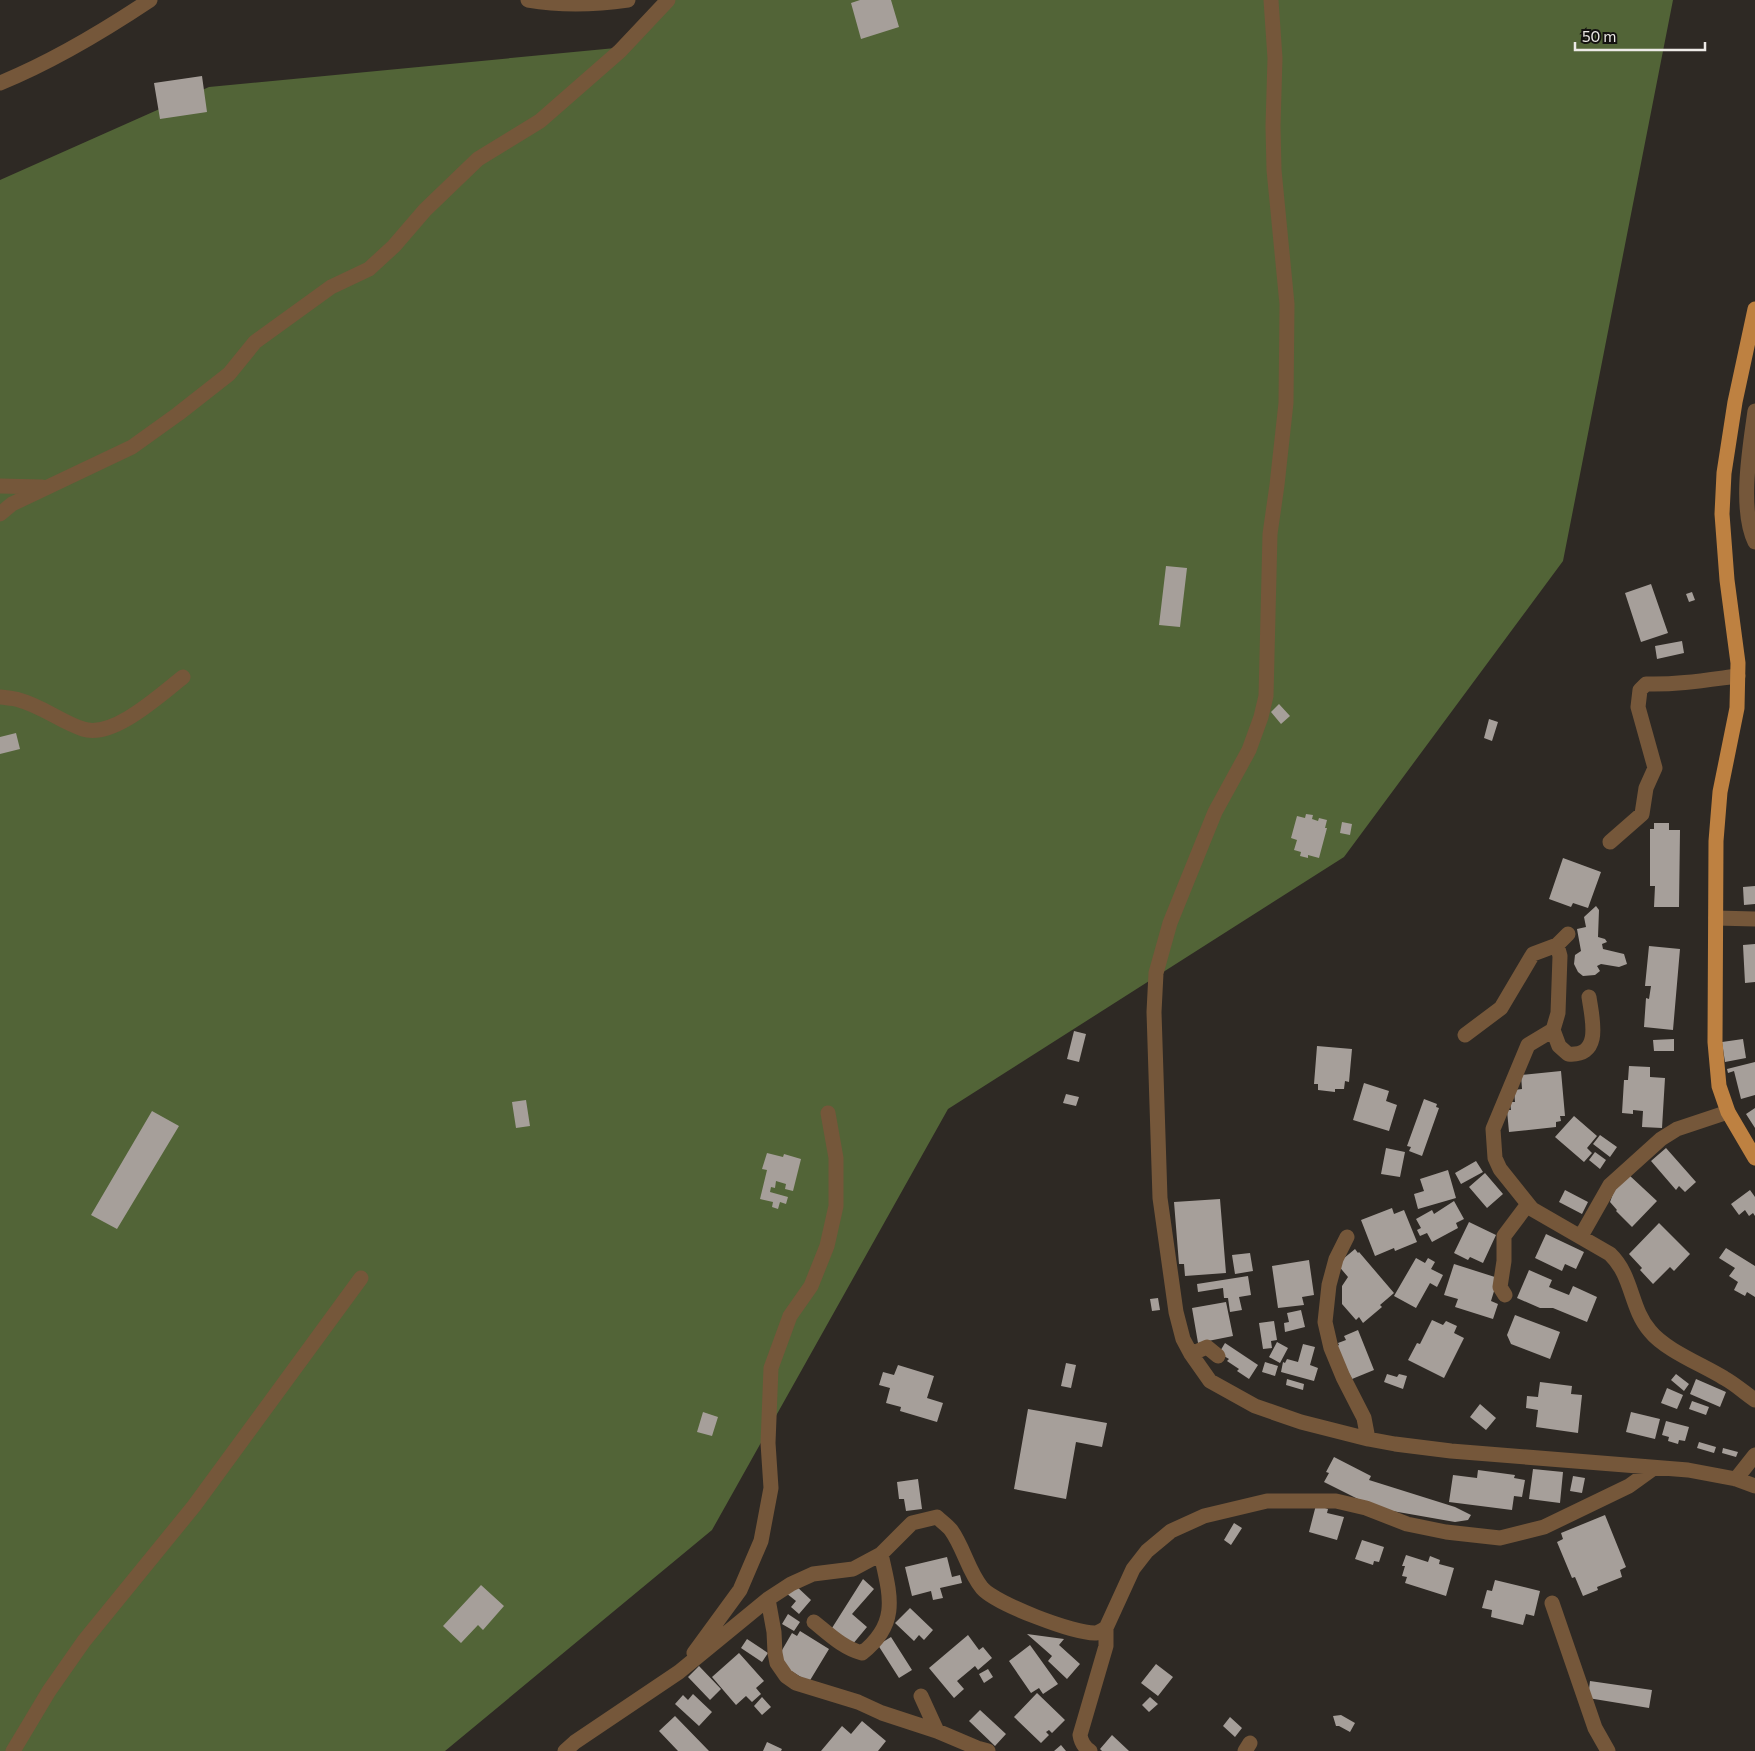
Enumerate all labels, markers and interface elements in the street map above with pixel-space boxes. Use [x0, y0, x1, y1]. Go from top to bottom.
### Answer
scale bar [1575, 20, 1705, 52]
text: 50 m [1582, 27, 1616, 45]

